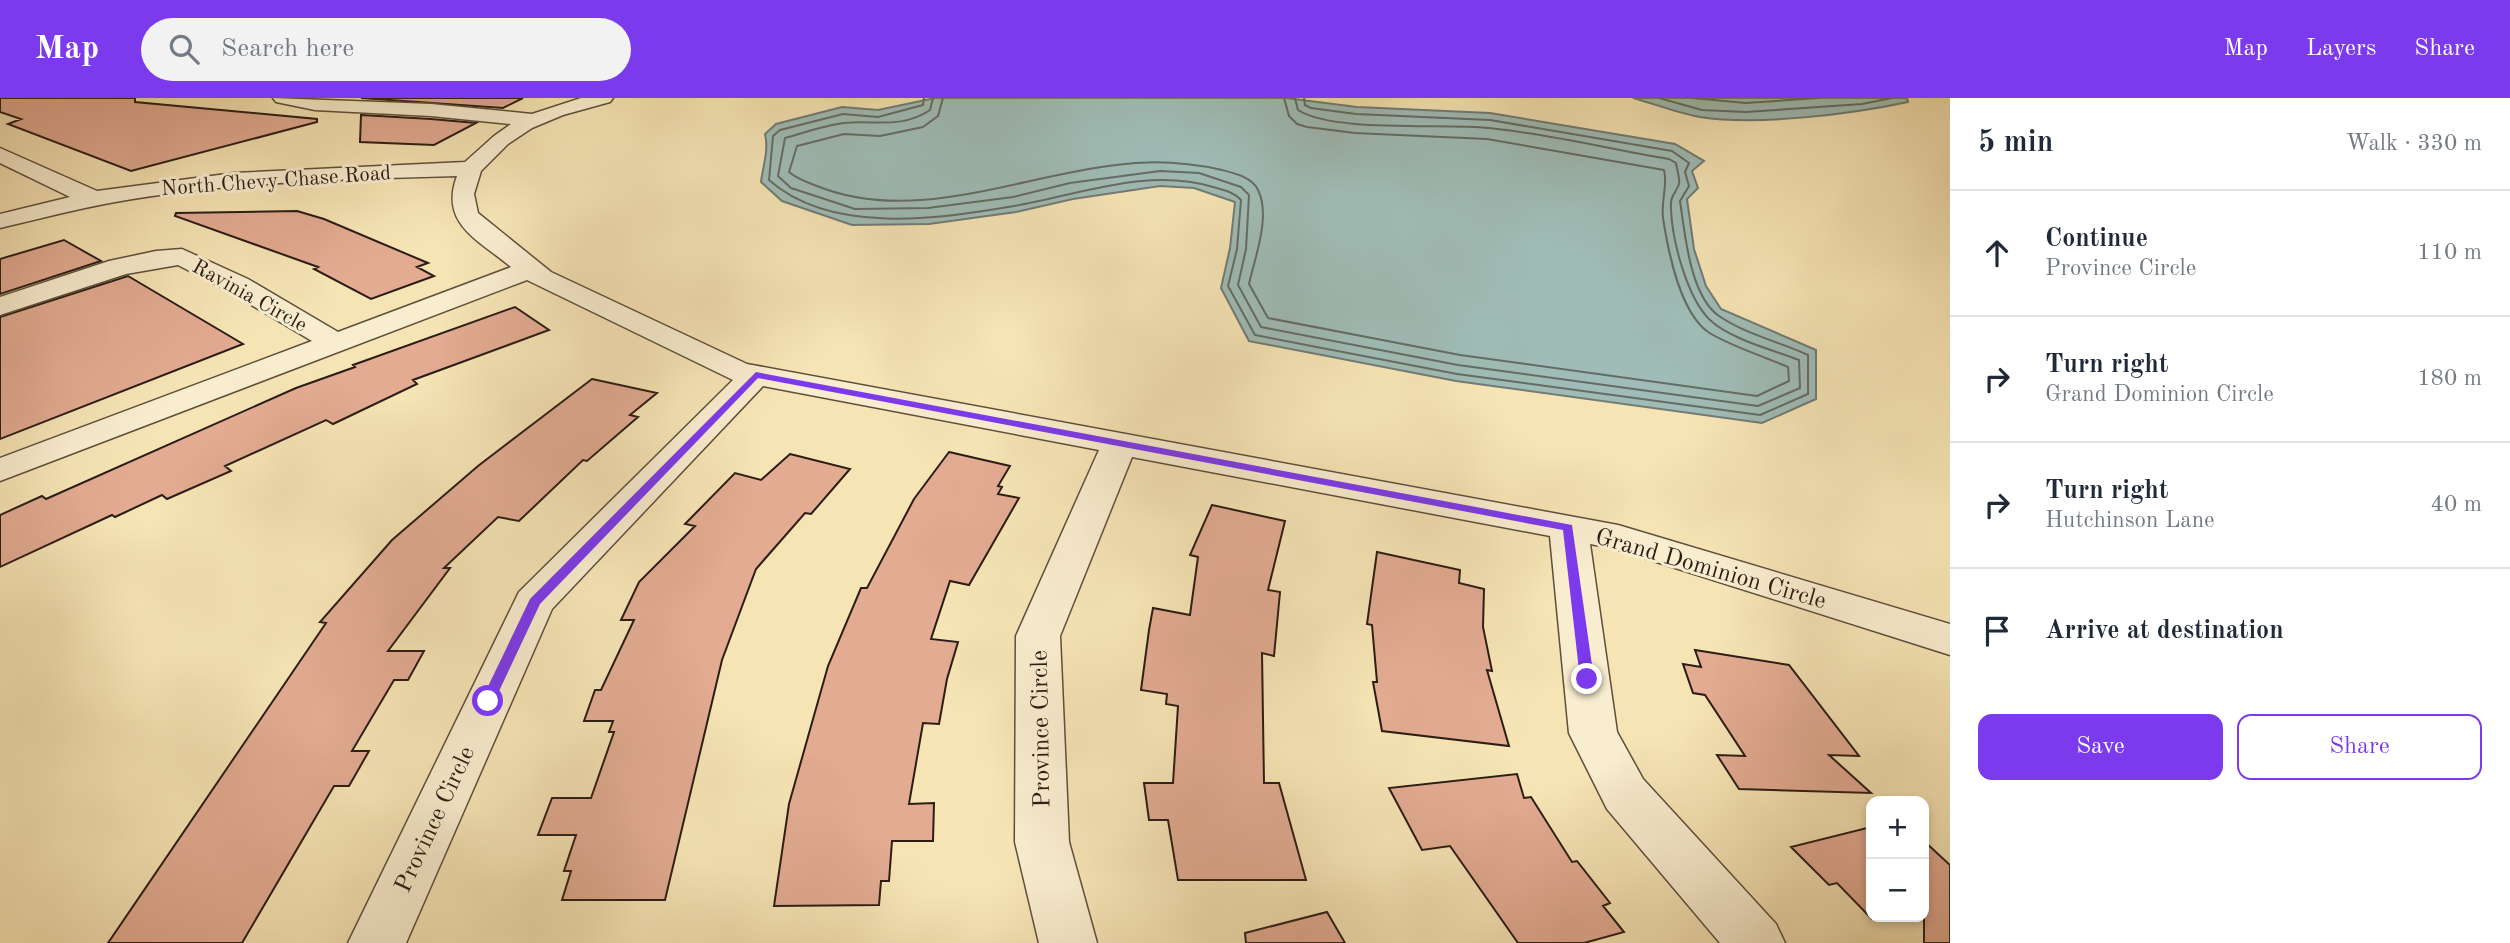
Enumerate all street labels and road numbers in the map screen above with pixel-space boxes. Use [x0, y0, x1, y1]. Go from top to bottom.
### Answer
street label: North Chevy Chase Road [160, 163, 392, 200]
street label: Ravinia Circle [188, 256, 310, 336]
street label: Grand Dominion Circle [1592, 525, 1829, 614]
street label: Province Circle [1029, 650, 1055, 808]
street label: Province Circle [392, 743, 480, 896]

